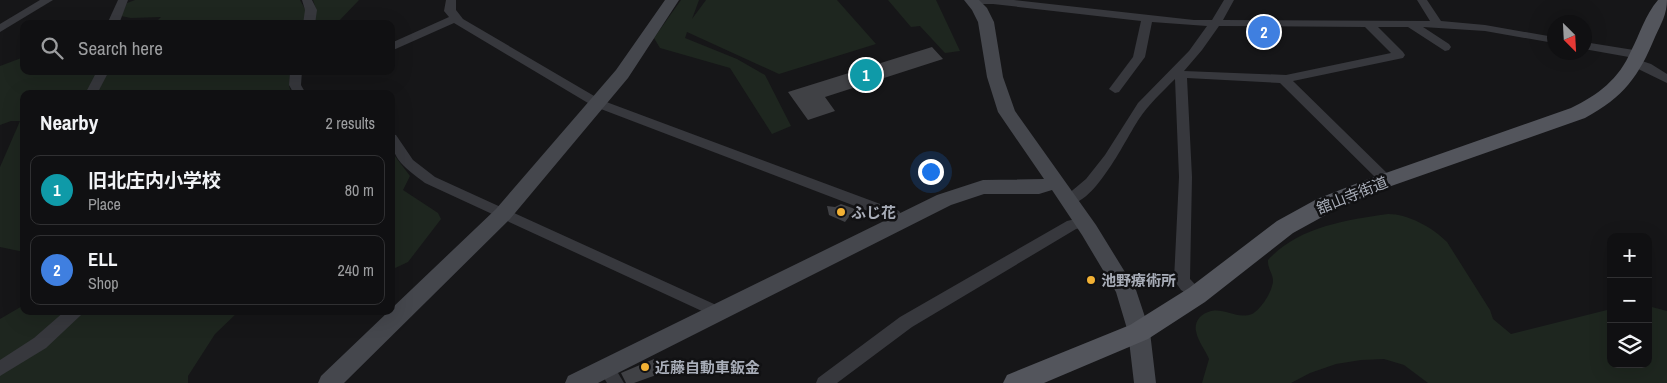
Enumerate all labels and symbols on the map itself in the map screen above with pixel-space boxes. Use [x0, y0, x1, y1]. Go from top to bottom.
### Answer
pin: 2 [1248, 13, 1280, 51]
north arrow [1547, 15, 1592, 60]
pin: 1 [850, 56, 882, 94]
your location [918, 159, 944, 185]
street label: 舘山寺街道 [1313, 171, 1391, 219]
place label: ふじ花 [851, 202, 896, 223]
marker: ふじ花 [835, 206, 847, 218]
place label: 池野療術所 [1101, 270, 1176, 291]
marker: 池野療術所 [1085, 274, 1097, 286]
place label: 近藤自動車鈑金 [655, 357, 760, 378]
marker: 近藤自動車鈑金 [639, 361, 651, 373]

